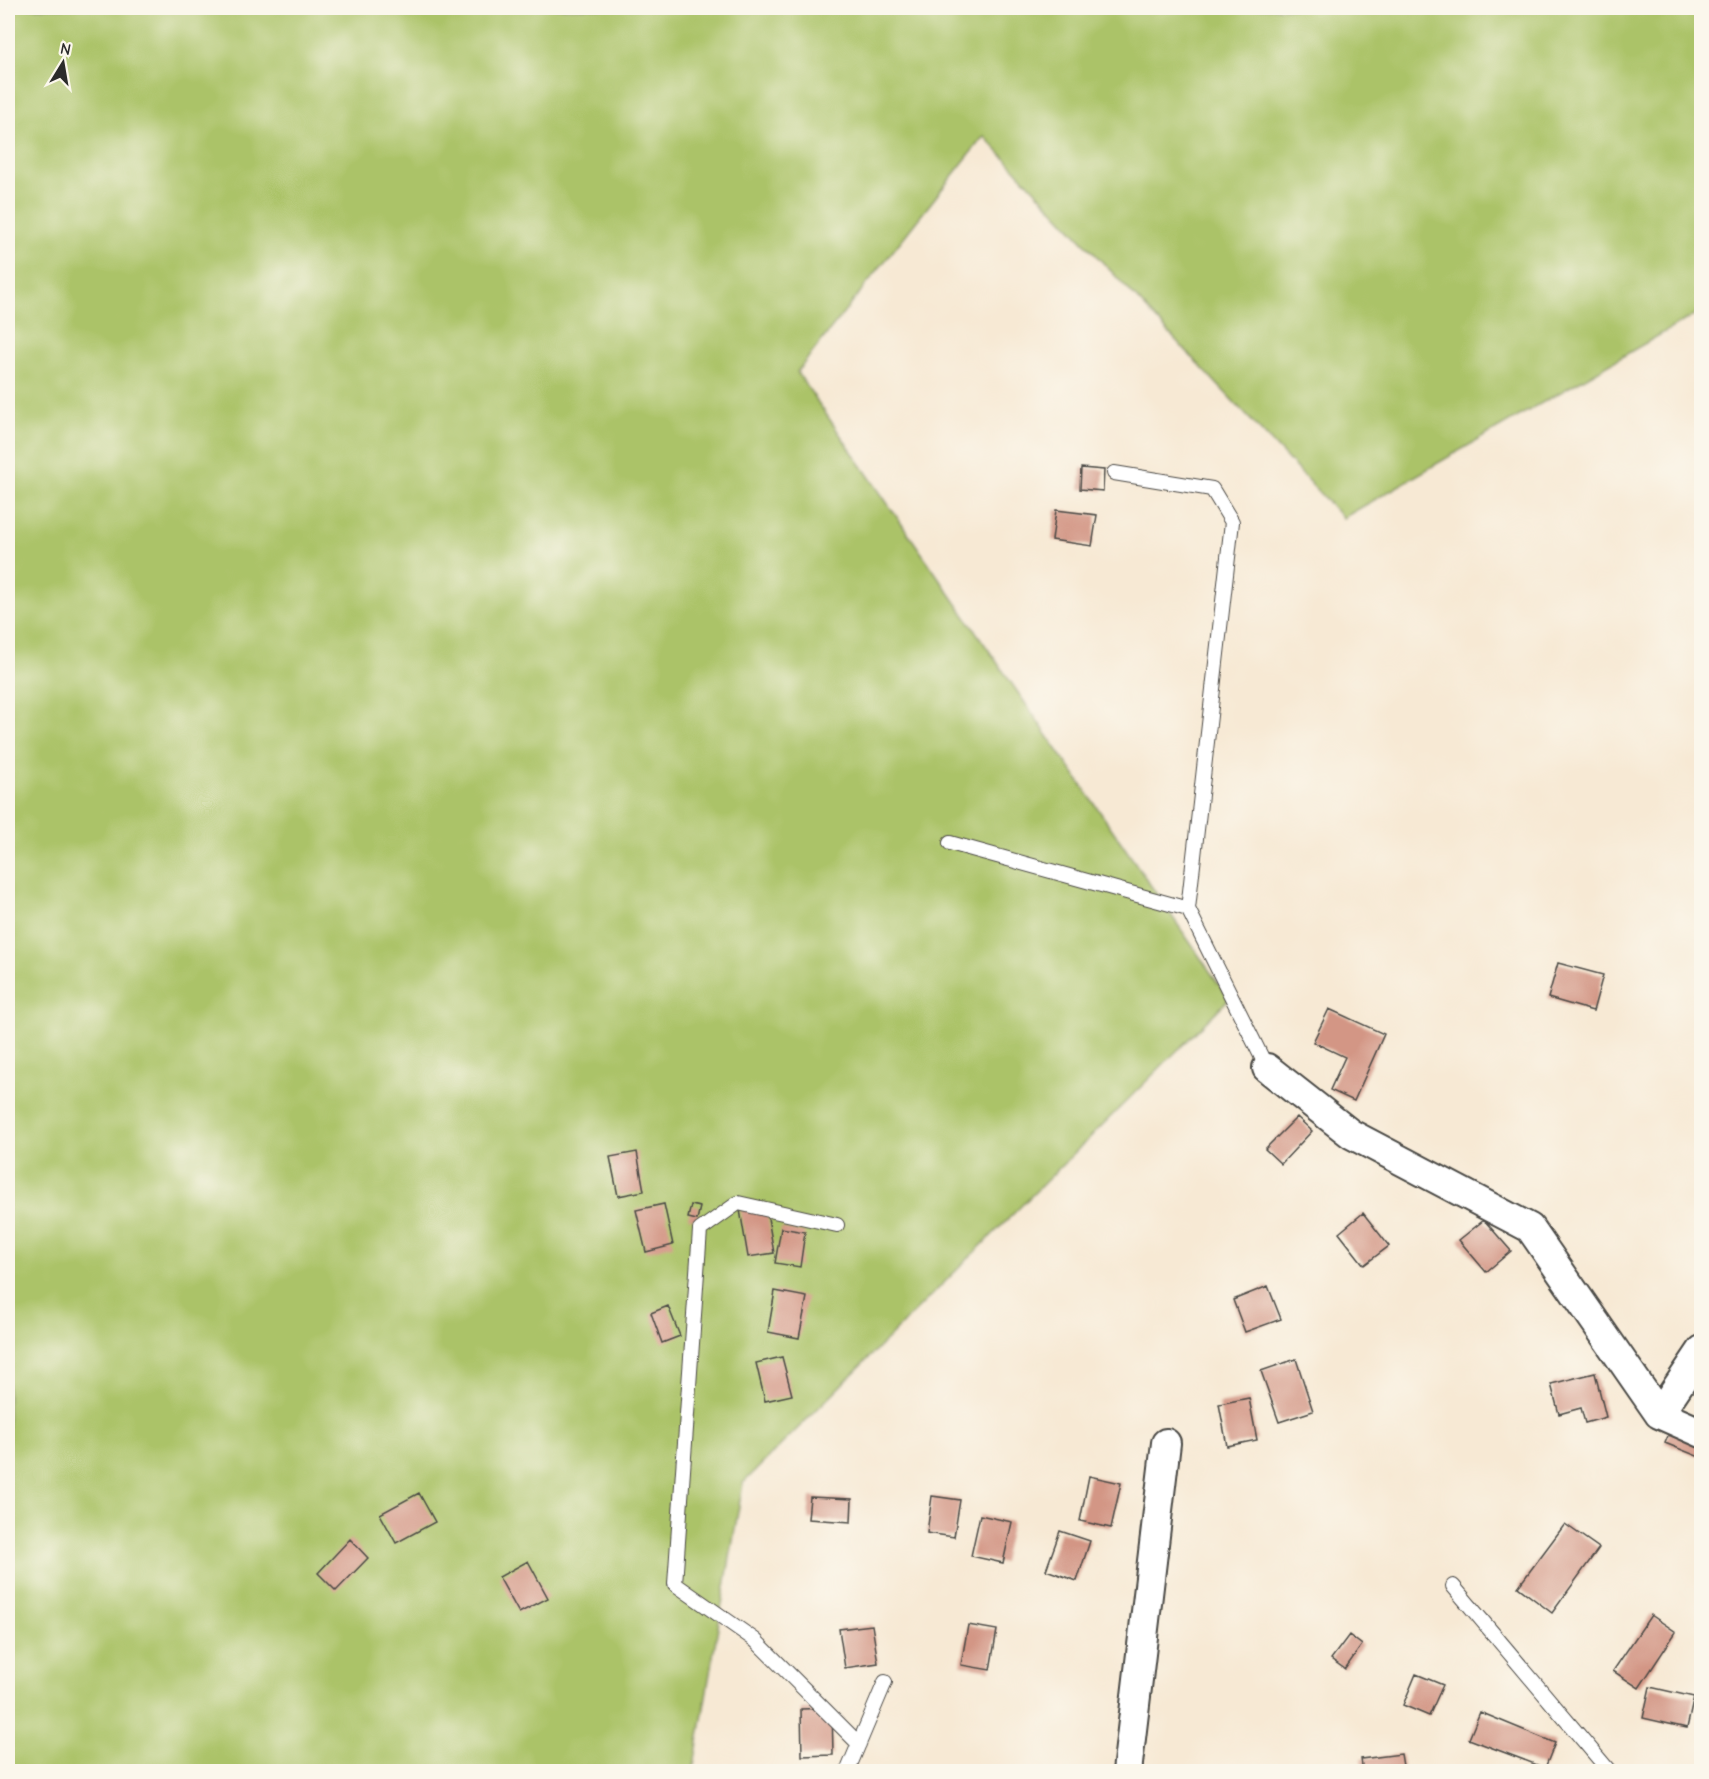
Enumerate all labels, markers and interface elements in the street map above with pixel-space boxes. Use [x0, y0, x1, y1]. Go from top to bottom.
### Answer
north arrow [33, 33, 93, 93]
text: N [59, 39, 73, 59]

